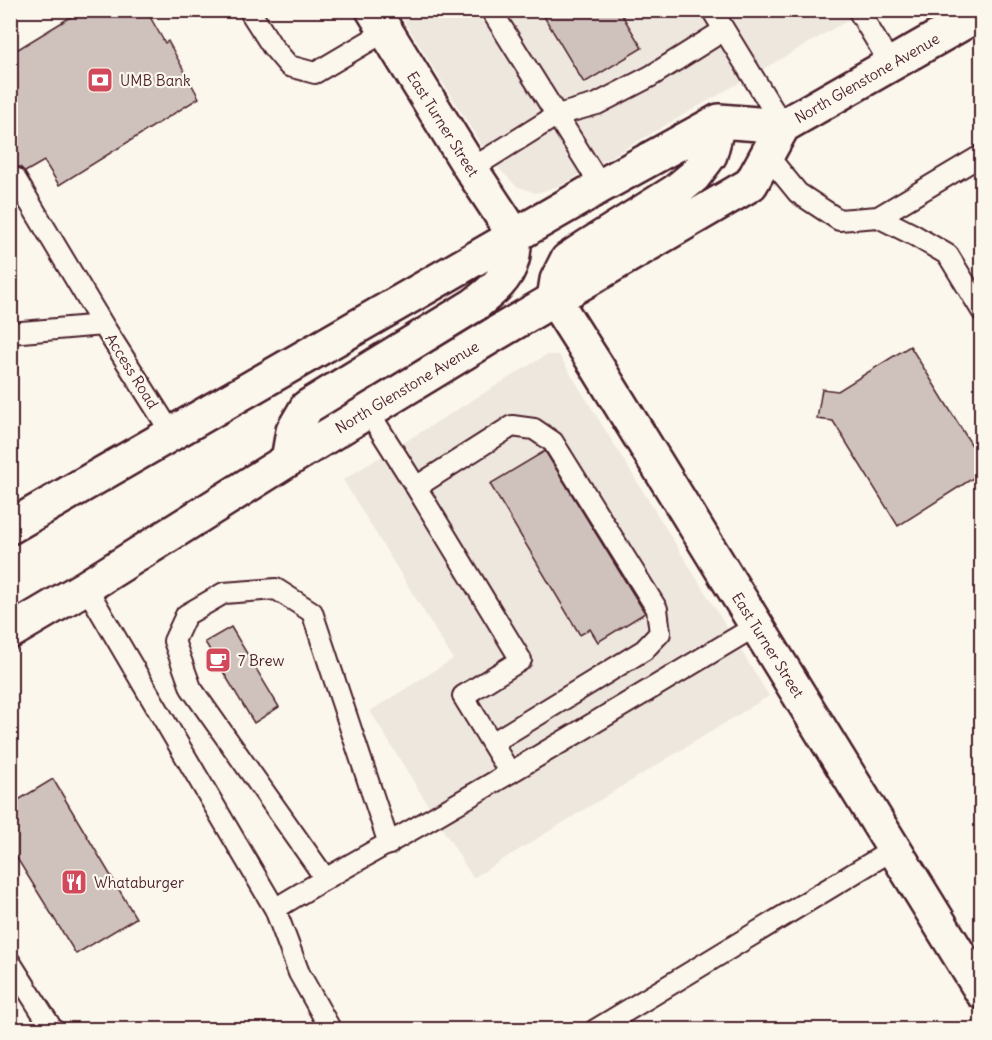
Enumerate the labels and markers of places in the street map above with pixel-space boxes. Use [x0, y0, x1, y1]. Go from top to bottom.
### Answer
bank icon: UMB Bank [85, 65, 115, 95]
place label: UMB Bank [120, 71, 191, 90]
cafe icon: 7 Brew [203, 645, 233, 675]
place label: 7 Brew [238, 651, 285, 670]
restaurant icon: Whataburger [59, 867, 89, 897]
place label: Whataburger [94, 873, 184, 892]

